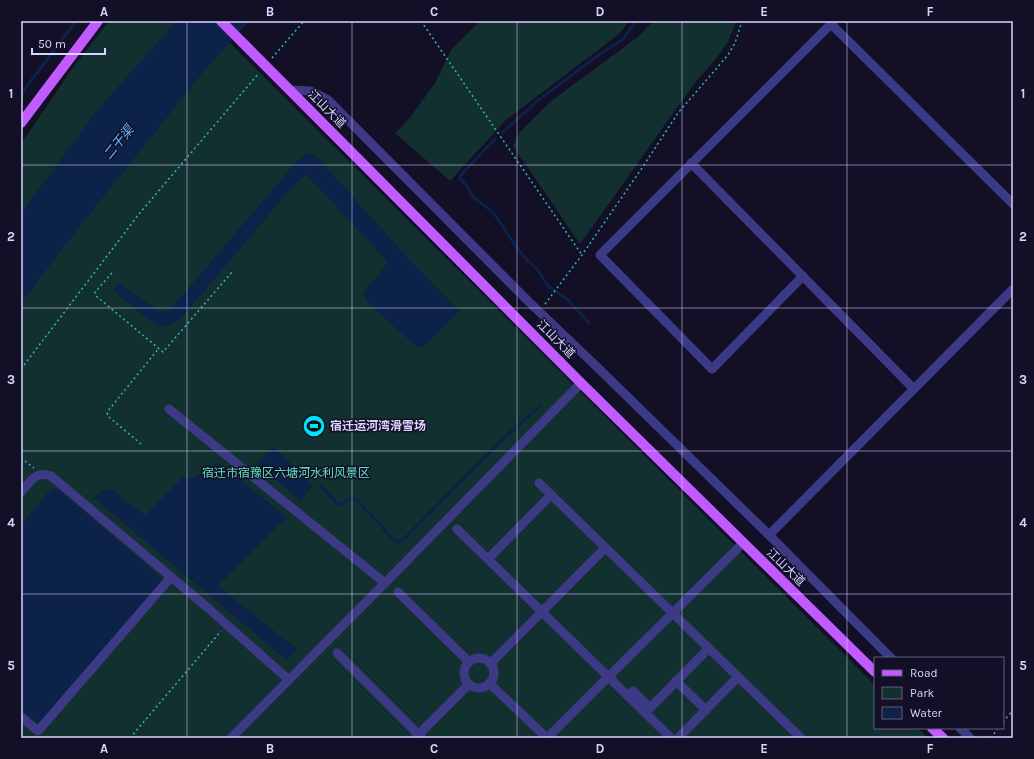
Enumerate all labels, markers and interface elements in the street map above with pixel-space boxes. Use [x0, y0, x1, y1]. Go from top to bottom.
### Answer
text: A [100, 4, 108, 19]
text: B [266, 4, 274, 19]
text: C [430, 4, 438, 19]
text: D [596, 4, 605, 19]
text: E [760, 4, 768, 19]
text: F [926, 4, 934, 19]
scale bar [32, 30, 105, 56]
text: 50 m [38, 37, 66, 51]
text: 1 [9, 86, 13, 101]
text: 1 [1021, 86, 1025, 101]
street label: 江山大道 [305, 87, 349, 131]
water label: 二干渠 [100, 121, 138, 162]
text: 2 [7, 229, 15, 244]
text: 2 [1019, 229, 1027, 244]
street label: 江山大道 [534, 317, 578, 361]
text: 3 [7, 372, 15, 387]
text: 3 [1019, 372, 1027, 387]
sports icon: 宿迁运河湾滑雪场 [301, 413, 327, 439]
place label: 宿迁运河湾滑雪场 [330, 419, 426, 433]
park label: 宿迁市宿豫区六塘河水利风景区 [202, 466, 370, 480]
text: 4 [7, 515, 15, 530]
text: 4 [1019, 515, 1027, 530]
street label: 江山大道 [764, 545, 808, 589]
legend [874, 657, 1004, 729]
text: 5 [7, 658, 15, 673]
text: 5 [1019, 658, 1027, 673]
text: Road [910, 666, 938, 680]
text: Park [910, 686, 935, 700]
text: Water [910, 706, 943, 720]
text: A [100, 741, 108, 756]
text: B [266, 741, 274, 756]
text: C [430, 741, 438, 756]
text: D [596, 741, 605, 756]
text: E [760, 741, 768, 756]
text: F [926, 741, 934, 756]

